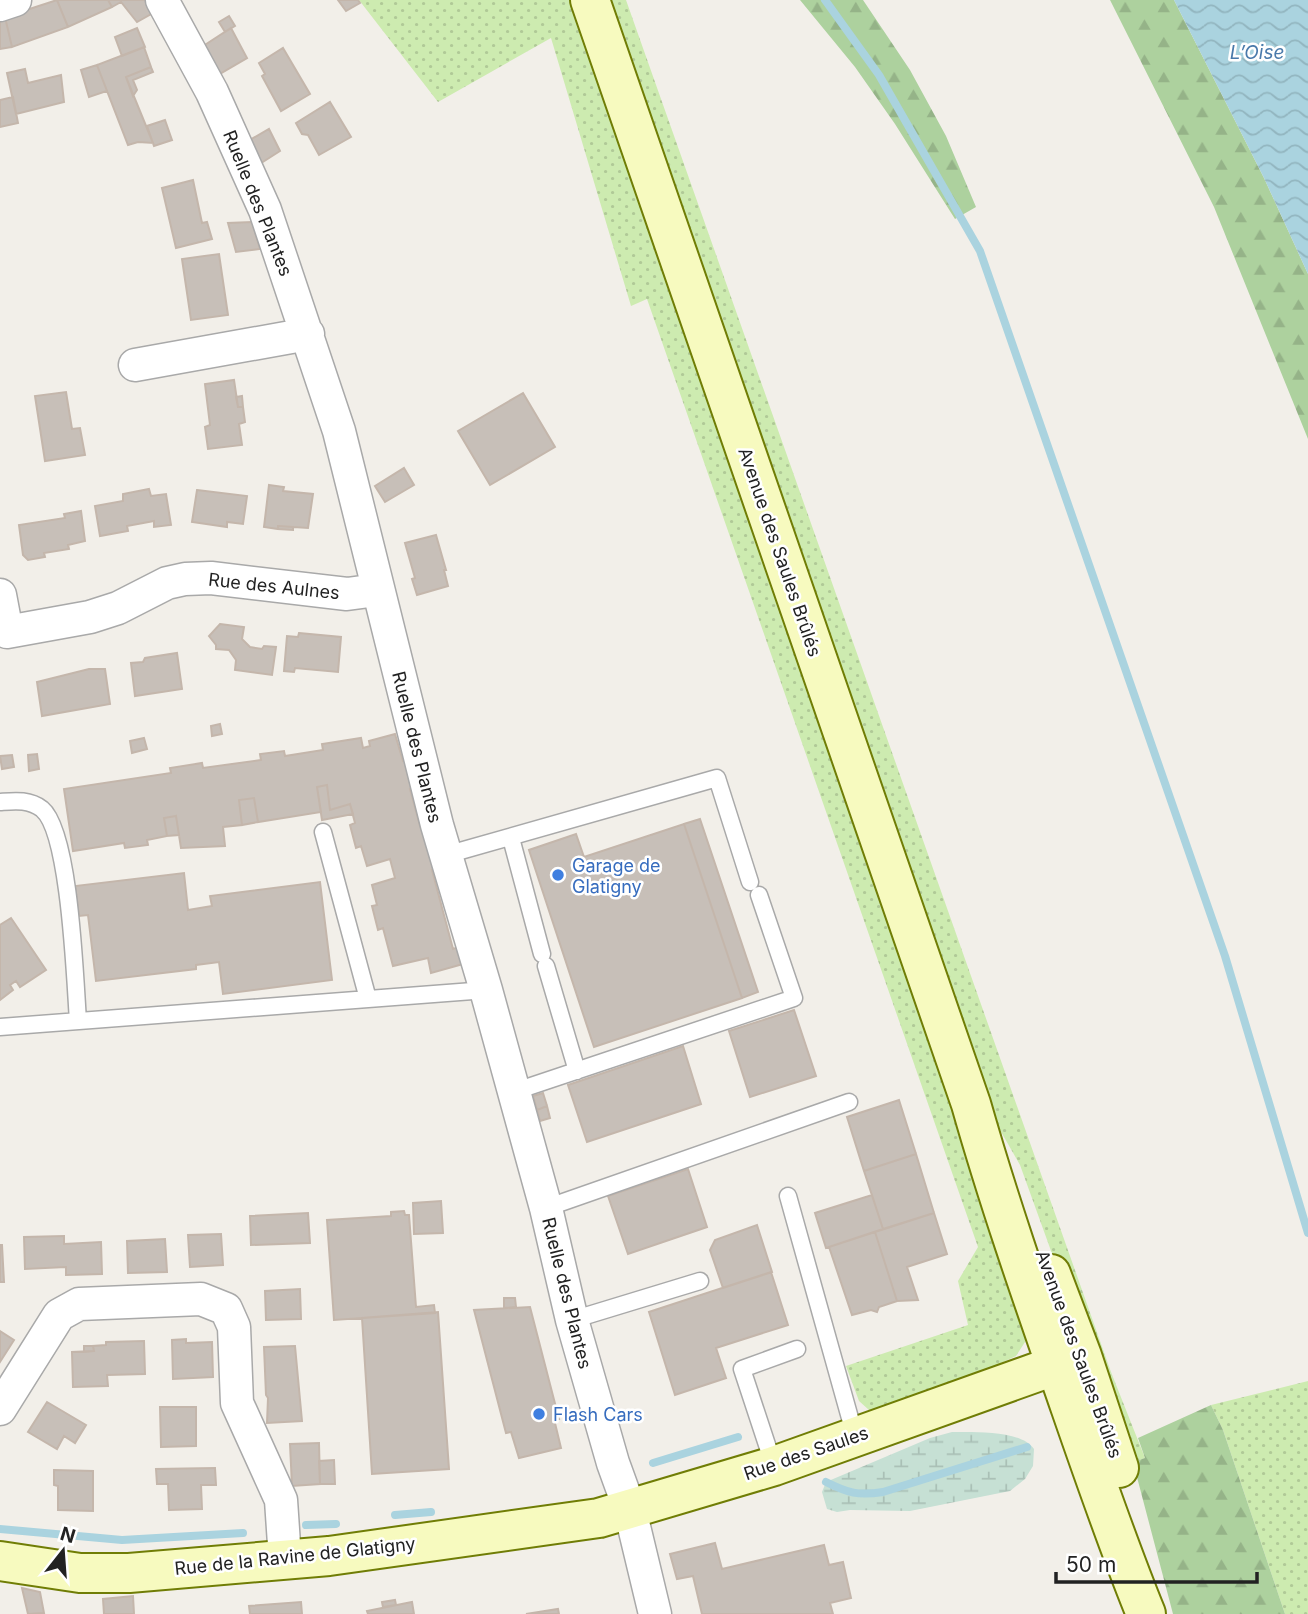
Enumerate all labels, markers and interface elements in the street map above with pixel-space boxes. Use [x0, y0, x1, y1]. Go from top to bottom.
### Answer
water label: L’Oise [1230, 41, 1284, 64]
street label: Ruelle des Plantes [219, 127, 297, 279]
street label: Avenue des Saules Brûlés [734, 445, 826, 659]
street label: Rue des Aulnes [207, 569, 341, 603]
street label: Ruelle des Plantes [388, 669, 446, 825]
place label: Garage de Glatigny [572, 855, 661, 897]
marker: Garage de Glatigny [550, 867, 566, 883]
street label: Ruelle des Plantes [538, 1215, 596, 1371]
street label: Avenue des Saules Brûlés [1032, 1247, 1126, 1461]
place label: Flash Cars [553, 1404, 643, 1425]
marker: Flash Cars [531, 1406, 547, 1422]
street label: Rue des Saules [741, 1422, 871, 1484]
north arrow [28, 1516, 98, 1586]
text: N [58, 1522, 78, 1548]
street label: Rue de la Ravine de Glatigny [173, 1533, 417, 1579]
scale bar [1056, 1540, 1257, 1584]
text: 50 m [1066, 1552, 1116, 1577]

